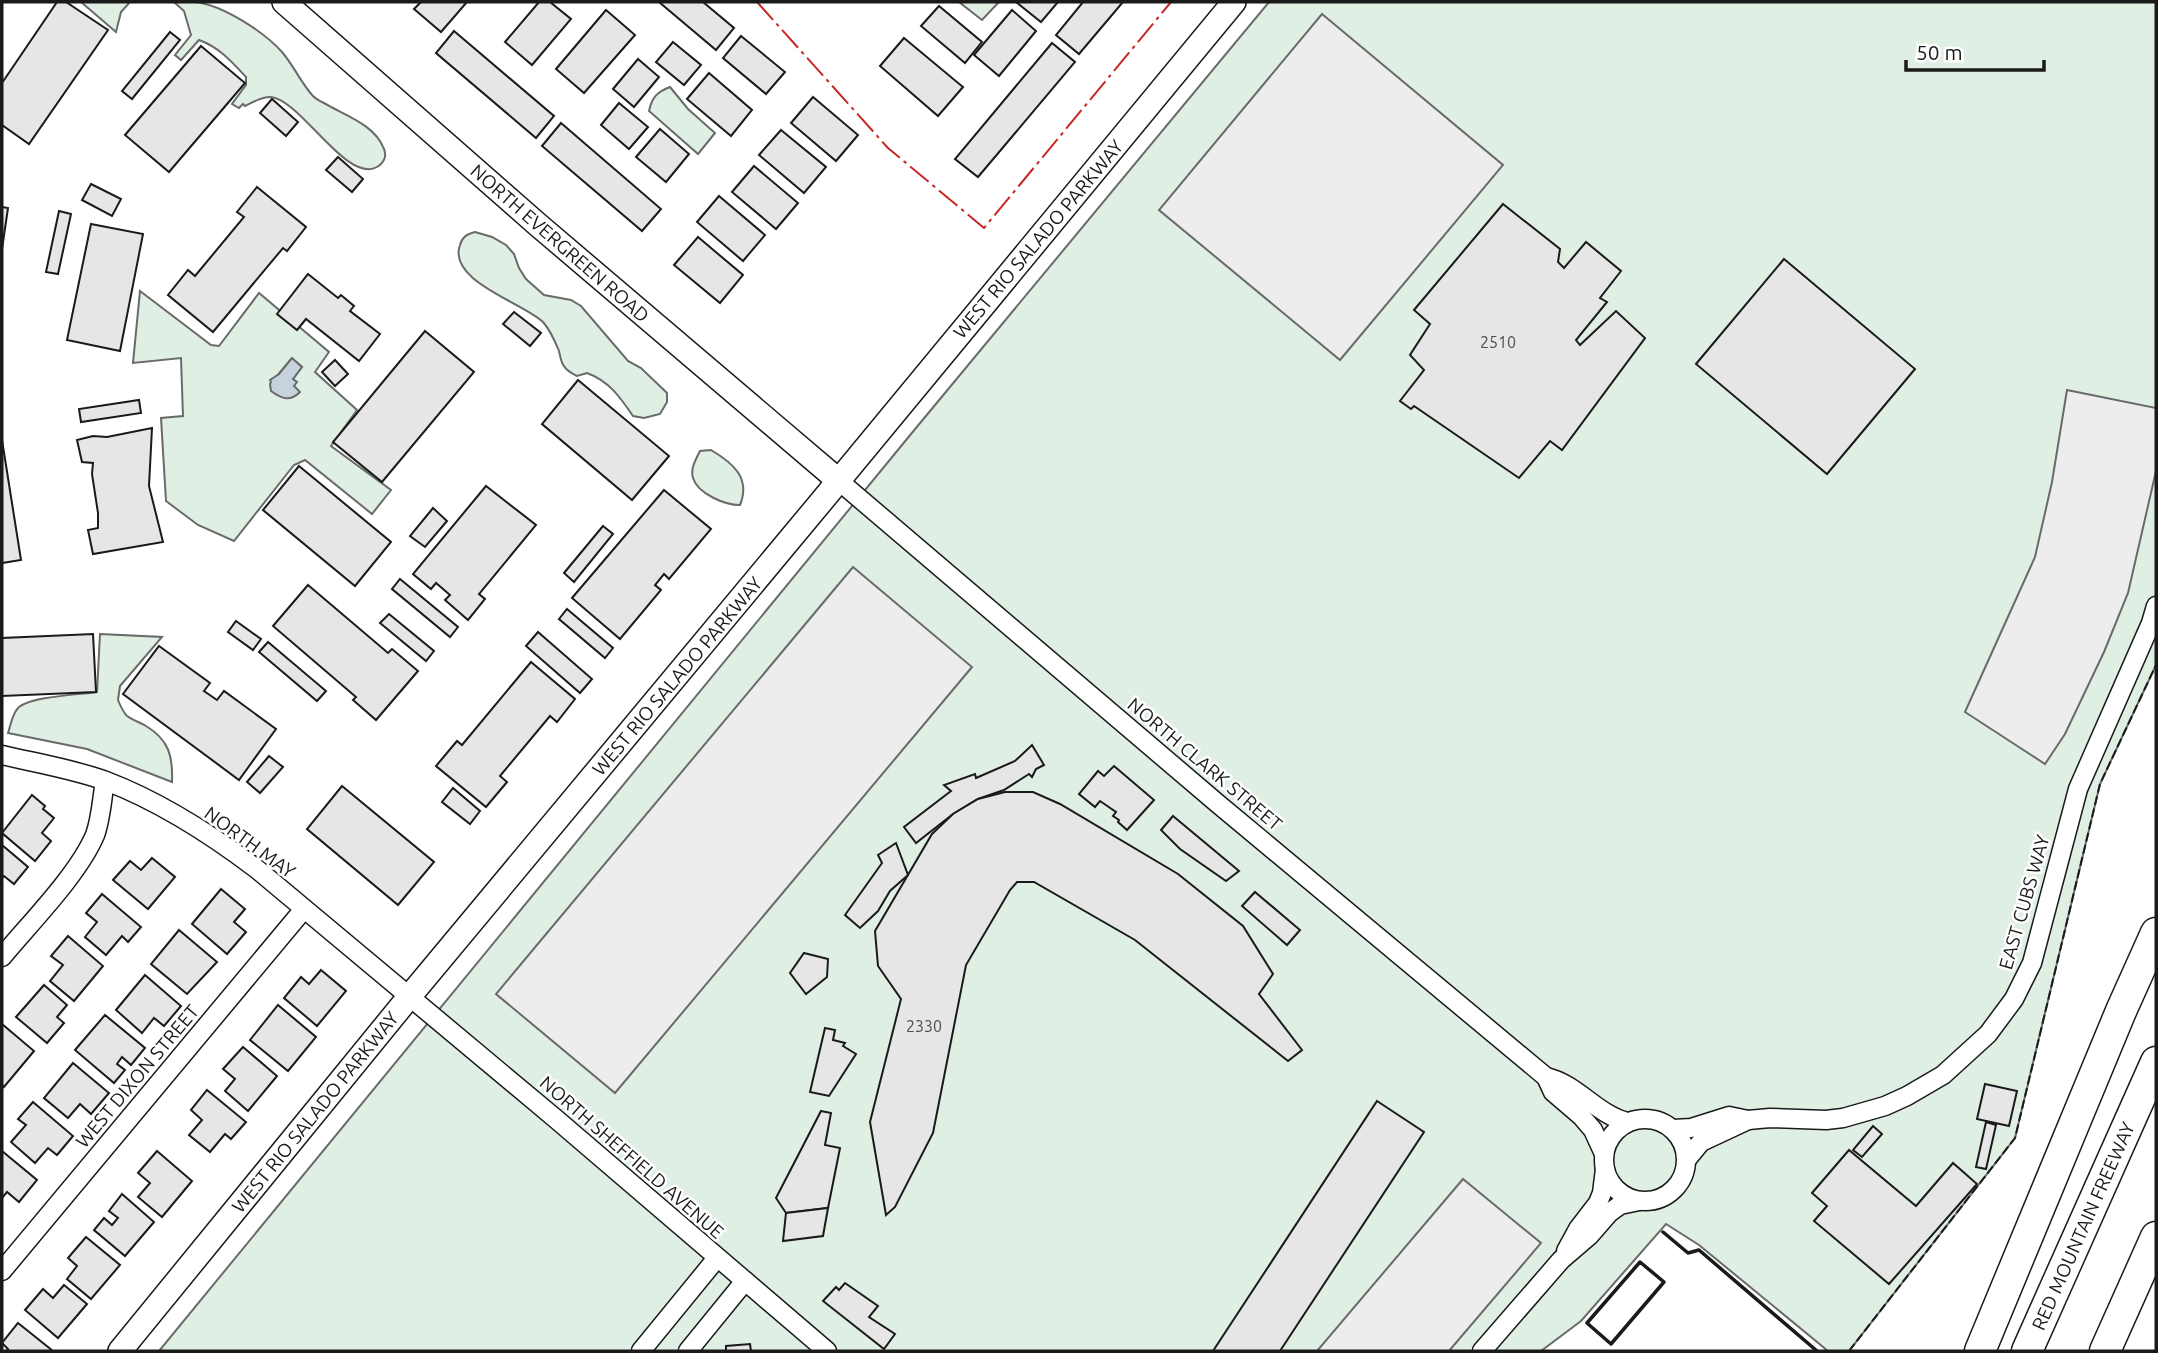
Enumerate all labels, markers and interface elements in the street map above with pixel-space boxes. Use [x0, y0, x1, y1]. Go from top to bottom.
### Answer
scale bar [1906, 28, 2044, 72]
text: 50 m [1916, 40, 1963, 64]
street label: WEST RIO SALADO PARKWAY [949, 135, 1127, 343]
street label: NORTH EVERGREEN ROAD [466, 159, 654, 327]
house number: 2510 [1480, 333, 1516, 351]
street label: WEST RIO SALADO PARKWAY [588, 572, 766, 780]
street label: NORTH CLARK STREET [1123, 693, 1287, 835]
street label: NORTH MAY [200, 802, 300, 882]
street label: EAST CUBS WAY [1994, 832, 2054, 972]
street label: WEST DIXON STREET [71, 1000, 203, 1152]
street label: WEST RIO SALADO PARKWAY [227, 1007, 403, 1217]
house number: 2330 [906, 1017, 942, 1035]
street label: NORTH SHEFFIELD AVENUE [536, 1071, 728, 1243]
street label: RED MOUNTAIN FREEWAY [2027, 1119, 2139, 1333]

